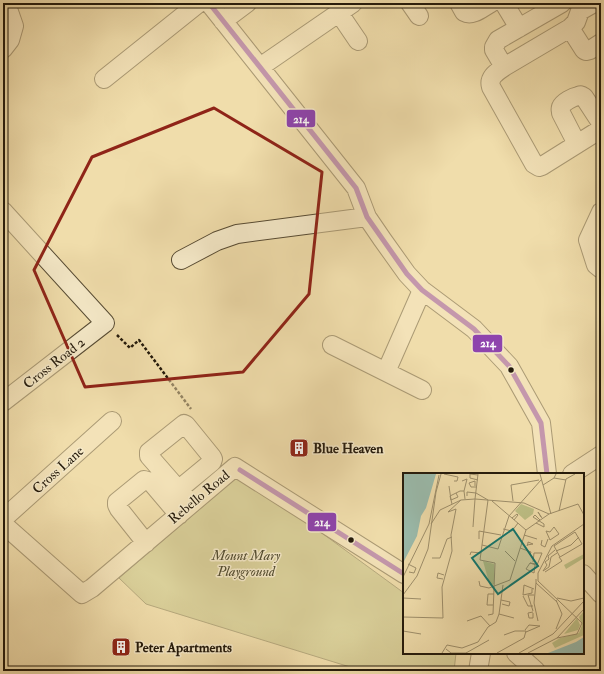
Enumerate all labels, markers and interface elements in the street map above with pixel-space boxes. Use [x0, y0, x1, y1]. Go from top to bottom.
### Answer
line badge: 214 [286, 109, 316, 128]
text: 214 [293, 113, 310, 127]
street label: Cross Road 2 [20, 334, 88, 392]
line badge: 214 [472, 334, 503, 353]
text: 214 [480, 337, 497, 351]
unlabelled marker [506, 365, 516, 375]
building icon: Blue Heaven [288, 437, 310, 459]
place label: Blue Heaven [313, 440, 384, 457]
street label: Cross Lane [29, 442, 87, 498]
street label: Rebello Road [165, 466, 233, 527]
inset map [403, 473, 584, 654]
line badge: 214 [307, 512, 337, 532]
text: 214 [314, 516, 331, 530]
unlabelled marker [346, 535, 356, 545]
park label: Mount Mary Playground [211, 547, 280, 580]
building icon: Peter Apartments [110, 636, 132, 658]
place label: Peter Apartments [135, 639, 232, 657]

